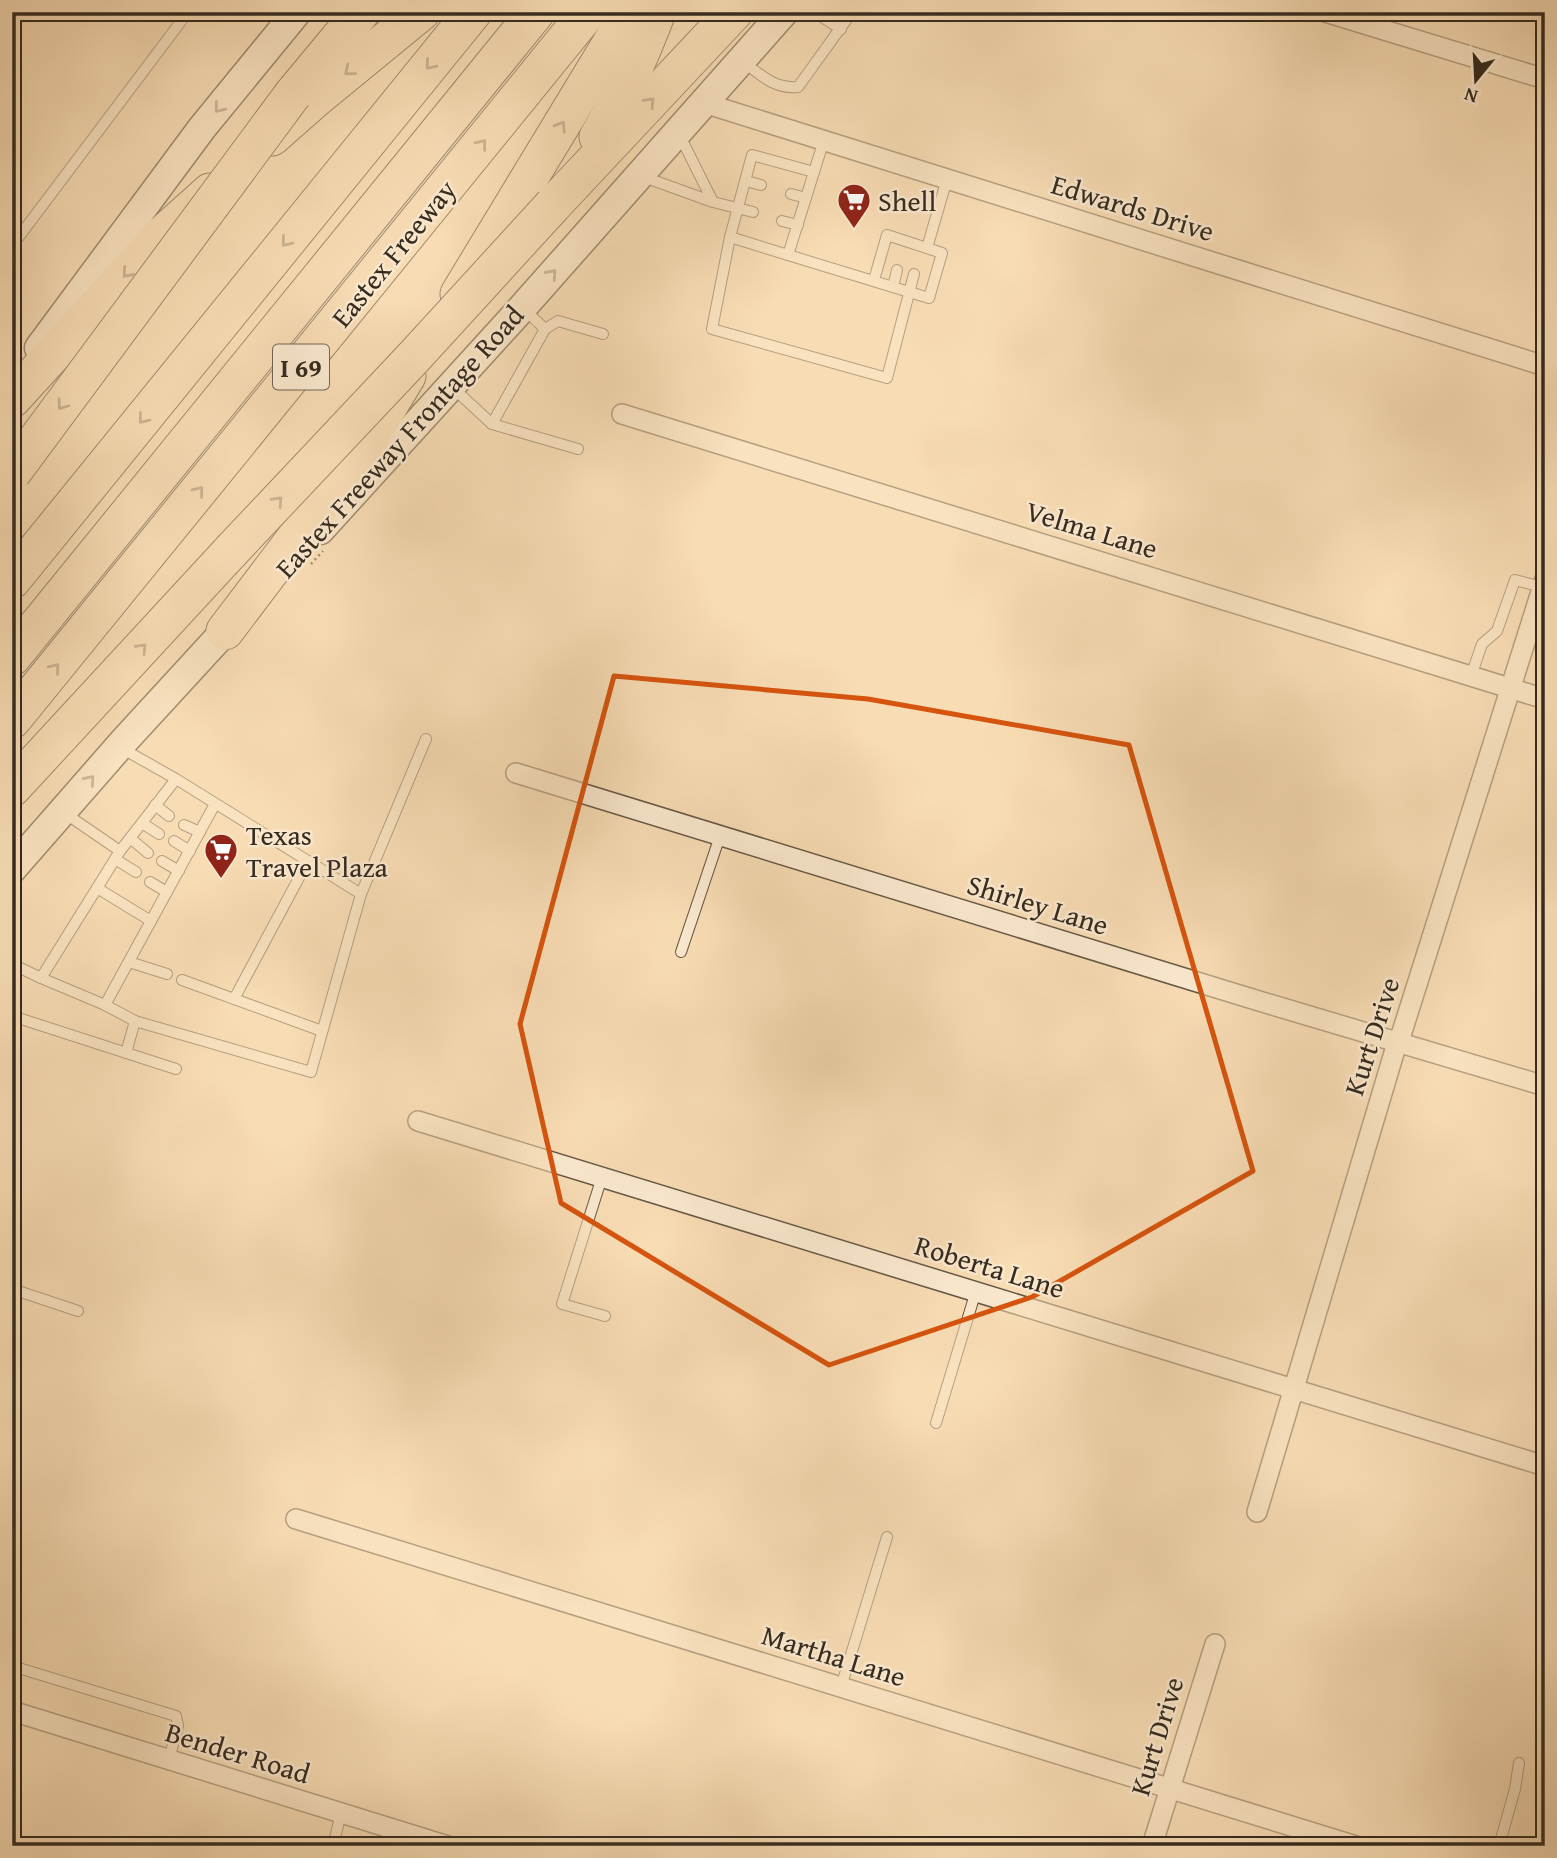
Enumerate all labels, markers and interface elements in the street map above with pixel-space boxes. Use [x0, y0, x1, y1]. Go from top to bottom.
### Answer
north arrow [1442, 46, 1512, 116]
one-way arrow [425, 58, 438, 70]
one-way arrow [345, 62, 357, 75]
text: N [1460, 81, 1481, 111]
one-way arrow [642, 97, 655, 110]
one-way arrow [214, 101, 227, 113]
one-way arrow [553, 121, 566, 134]
one-way arrow [473, 139, 486, 151]
street label: Edwards Drive [1047, 163, 1219, 251]
street label: Eastex Freeway [321, 170, 465, 336]
place label: Shell [878, 180, 936, 221]
supermarket icon: Shell [835, 181, 873, 230]
one-way arrow [282, 234, 295, 246]
one-way arrow [123, 265, 135, 278]
one-way arrow [544, 269, 556, 282]
street label: Eastex Freeway Frontage Road [265, 295, 533, 587]
road number: I 69 [273, 344, 329, 390]
one-way arrow [58, 397, 71, 410]
one-way arrow [139, 410, 151, 423]
one-way arrow [191, 487, 203, 500]
street label: Velma Lane [1021, 490, 1163, 568]
one-way arrow [269, 496, 282, 509]
one-way arrow [133, 643, 146, 656]
one-way arrow [47, 663, 60, 675]
one-way arrow [81, 776, 94, 789]
place label: Texas Travel Plaza [246, 814, 389, 887]
supermarket icon: Texas Travel Plaza [202, 831, 240, 880]
street label: Shirley Lane [962, 863, 1114, 945]
street label: Kurt Drive [1333, 972, 1409, 1100]
street label: Roberta Lane [910, 1224, 1070, 1308]
street label: Martha Lane [757, 1614, 911, 1696]
street label: Kurt Drive [1119, 1672, 1193, 1800]
street label: Bender Road [161, 1711, 315, 1793]

